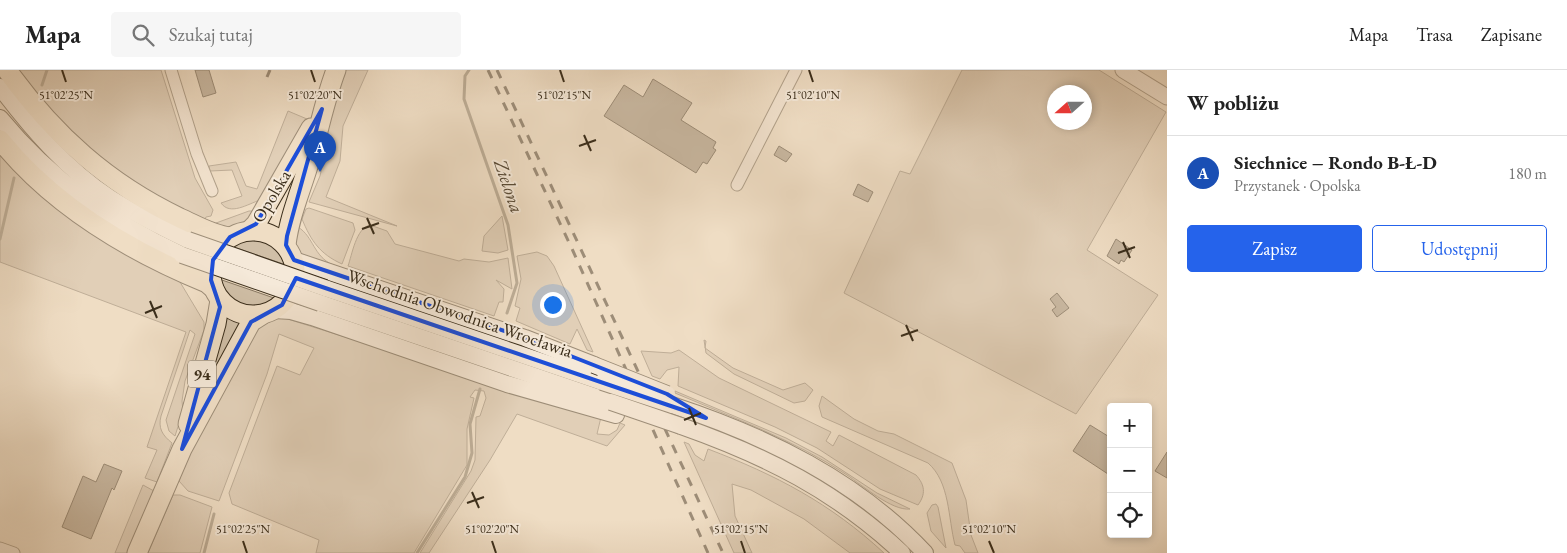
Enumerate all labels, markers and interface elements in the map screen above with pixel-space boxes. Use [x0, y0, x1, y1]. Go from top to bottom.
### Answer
search box [111, 12, 461, 57]
text: Mapa [25, 19, 81, 50]
icon: search [129, 21, 157, 49]
text: Szukaj tutaj [169, 22, 253, 47]
text: Mapa [1349, 23, 1388, 46]
text: Trasa [1416, 23, 1453, 46]
text: Zapisane [1481, 23, 1542, 46]
north arrow [1047, 85, 1092, 130]
text: 51°02'25"N [39, 87, 93, 103]
text: 51°02'20"N [288, 87, 342, 103]
text: 51°02'15"N [537, 87, 591, 103]
text: 51°02'10"N [786, 87, 840, 103]
text: W pobliżu [1187, 89, 1279, 116]
pin: A [304, 131, 336, 172]
text: Siechnice – Rondo B-Ł-D [1234, 150, 1437, 175]
water label: Zielona [488, 155, 530, 216]
text: A [1197, 163, 1209, 184]
text: 180 m [1508, 163, 1547, 184]
street label: Opolska [246, 165, 296, 227]
text: Przystanek · Opolska [1234, 175, 1361, 196]
button: Zapisz [1187, 225, 1362, 272]
button: Udostępnij [1372, 225, 1547, 272]
street label: Wschodnia Obwodnica Wrocławia [344, 264, 577, 363]
your location [540, 292, 566, 318]
road number: 94 [188, 360, 216, 388]
map controls [1107, 403, 1152, 538]
button: + [1107, 403, 1152, 448]
button: − [1107, 448, 1152, 493]
button: locate [1107, 493, 1152, 538]
text: 51°02'25"N [216, 521, 270, 537]
text: 51°02'20"N [465, 521, 519, 537]
text: 51°02'15"N [714, 521, 768, 537]
text: 51°02'10"N [962, 521, 1016, 537]

